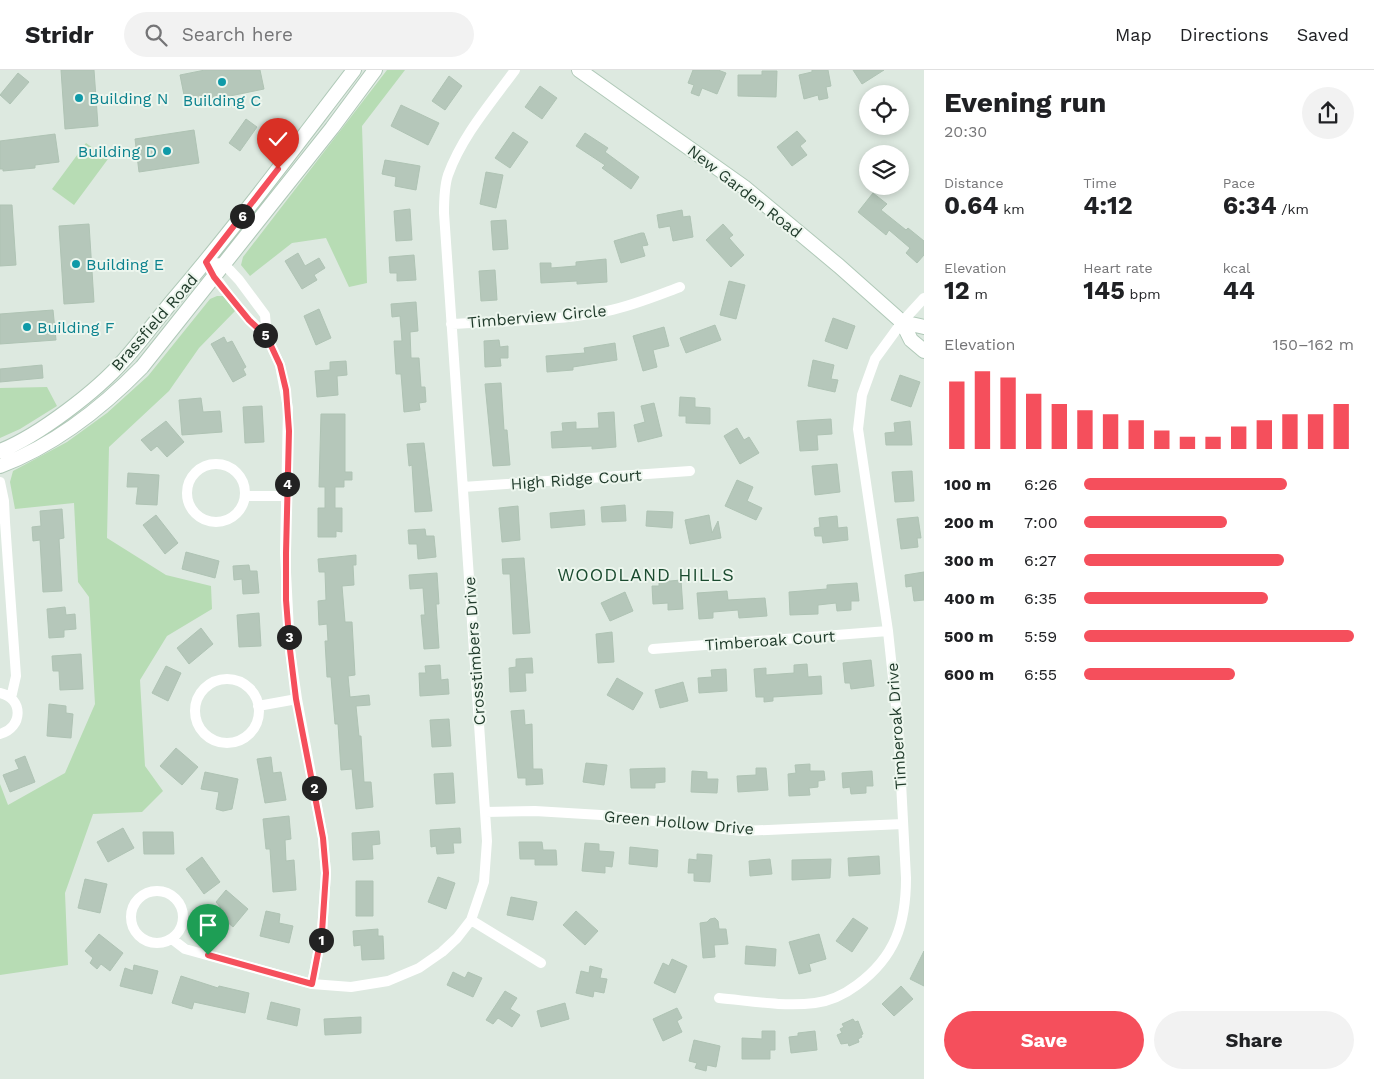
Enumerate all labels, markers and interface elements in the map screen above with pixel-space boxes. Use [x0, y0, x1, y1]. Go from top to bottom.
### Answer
search box [124, 12, 474, 57]
text: Stridr [25, 21, 94, 49]
icon: search [142, 21, 170, 49]
text: Search here [182, 23, 293, 46]
text: Map [1115, 24, 1152, 45]
text: Directions [1180, 24, 1269, 45]
text: Saved [1297, 24, 1349, 45]
marker: Building C [216, 76, 228, 88]
map controls [859, 85, 909, 195]
button: locate [859, 85, 909, 135]
text: Evening run [944, 86, 1106, 119]
button: share [1302, 87, 1354, 139]
place label: Building N [89, 89, 168, 108]
place label: Building C [183, 91, 261, 110]
marker: Building N [73, 92, 85, 104]
pin [257, 118, 299, 169]
text: 20:30 [944, 122, 987, 141]
icon: check [264, 125, 292, 153]
street label: New Garden Road [684, 141, 806, 242]
place label: Building D [78, 142, 157, 161]
marker: Building D [161, 145, 173, 157]
button: layers [859, 145, 909, 195]
text: Distance [944, 175, 1004, 191]
text: Time [1083, 175, 1117, 191]
text: Pace [1223, 175, 1255, 191]
text: 0.64 [944, 191, 999, 220]
text: 4:12 [1083, 191, 1133, 220]
text: 6:34 [1223, 191, 1277, 220]
text: km [999, 201, 1025, 217]
text: /km [1277, 201, 1309, 217]
pin: 6 [230, 204, 254, 228]
text: 6 [238, 208, 247, 224]
place label: Building E [86, 255, 164, 274]
marker: Building E [70, 258, 82, 270]
text: Elevation [944, 260, 1007, 276]
text: Heart rate [1083, 260, 1153, 276]
text: kcal [1223, 260, 1250, 276]
street label: Brassfield Road [107, 270, 202, 375]
text: 12 [944, 276, 970, 305]
text: 145 [1083, 276, 1125, 305]
text: 44 [1223, 276, 1255, 305]
text: m [970, 286, 988, 302]
text: bpm [1125, 286, 1161, 302]
street label: Timberview Circle [467, 301, 607, 332]
place label: Building F [37, 318, 115, 337]
marker: Building F [21, 321, 33, 333]
pin: 5 [252, 322, 278, 348]
text: 5 [261, 327, 270, 343]
text: Elevation [944, 335, 1015, 354]
text: 150–162 m [1273, 335, 1354, 354]
street label: High Ridge Court [510, 465, 642, 494]
pin: 4 [274, 472, 300, 496]
text: 100 m [944, 475, 991, 494]
text: 6:26 [1024, 475, 1058, 494]
text: 4 [283, 476, 292, 492]
text: 200 m [944, 513, 994, 532]
text: 7:00 [1024, 513, 1058, 532]
text: 300 m [944, 551, 994, 570]
text: 6:27 [1024, 551, 1056, 570]
district label: WOODLAND HILLS [557, 564, 735, 585]
street label: Crosstimbers Drive [460, 576, 489, 726]
text: 400 m [944, 589, 995, 608]
text: 6:35 [1024, 589, 1057, 608]
pin: 3 [276, 624, 302, 650]
street label: Timberoak Court [704, 626, 836, 655]
text: 500 m [944, 627, 994, 646]
text: 5:59 [1024, 627, 1057, 646]
text: 3 [285, 629, 294, 645]
street label: Timberoak Drive [883, 662, 910, 790]
text: 600 m [944, 665, 994, 684]
text: 6:55 [1024, 665, 1057, 684]
pin: 2 [302, 776, 326, 800]
text: 2 [310, 780, 319, 796]
street label: Green Hollow Drive [603, 806, 755, 839]
pin [187, 904, 229, 955]
icon: arrive [194, 911, 222, 939]
pin: 1 [308, 928, 334, 952]
text: 1 [318, 932, 325, 948]
button: Save [944, 1011, 1144, 1069]
button: Share [1154, 1011, 1354, 1069]

